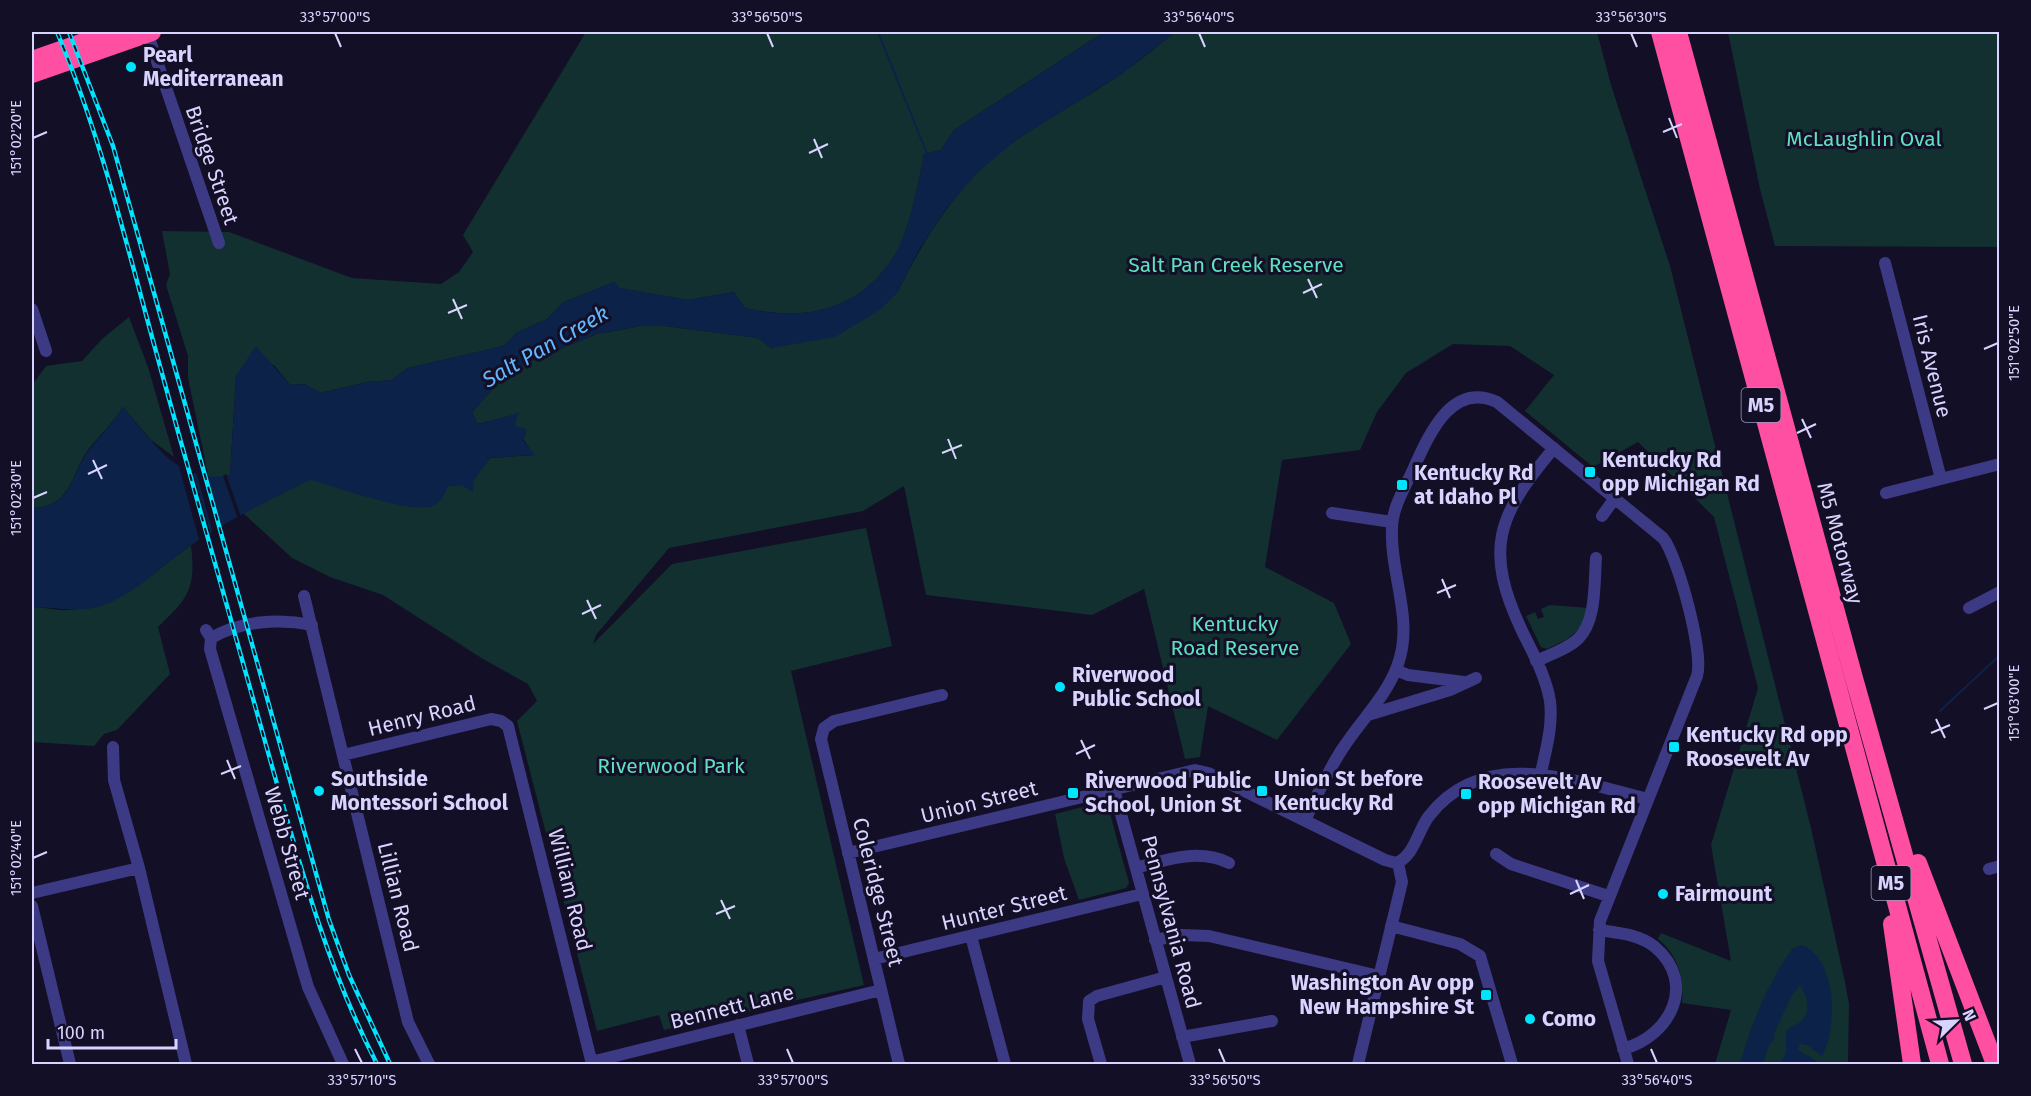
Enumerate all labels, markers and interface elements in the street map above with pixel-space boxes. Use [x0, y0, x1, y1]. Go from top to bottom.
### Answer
text: 33°57'00"S [300, 8, 370, 26]
text: 33°56'50"S [731, 8, 803, 26]
text: 33°56'40"S [1163, 8, 1235, 26]
text: 33°56'30"S [1595, 8, 1667, 26]
place label: Pearl Mediterranean [143, 42, 284, 92]
marker: Pearl Mediterranean [124, 60, 138, 74]
text: 151°02'20"E [7, 100, 25, 176]
street label: Bridge Street [180, 102, 245, 228]
park label: McLaughlin Oval [1786, 126, 1942, 152]
park label: Salt Pan Creek Reserve [1128, 252, 1344, 278]
water label: Salt Pan Creek [476, 299, 613, 394]
text: 151°02'50"E [2005, 305, 2023, 381]
street label: Iris Avenue [1907, 312, 1957, 420]
road number: M5 [1742, 388, 1780, 422]
place label: Kentucky Rd opp Michigan Rd [1602, 447, 1760, 497]
text: 151°02'30"E [7, 460, 25, 536]
place label: Kentucky Rd at Idaho Pl [1414, 460, 1534, 510]
marker: Kentucky Rd opp Michigan Rd [1583, 465, 1597, 479]
marker: Kentucky Rd at Idaho Pl [1395, 478, 1409, 492]
street label: M5 Motorway [1811, 479, 1869, 607]
park label: Kentucky Road Reserve [1171, 611, 1299, 661]
place label: Riverwood Public School [1072, 662, 1202, 712]
text: 151°03'00"E [2005, 664, 2023, 742]
marker: Riverwood Public School [1053, 680, 1067, 694]
street label: Henry Road [365, 690, 479, 742]
place label: Kentucky Rd opp Roosevelt Av [1686, 722, 1848, 772]
marker: Kentucky Rd opp Roosevelt Av [1667, 740, 1681, 754]
park label: Riverwood Park [597, 753, 745, 779]
place label: Southside Montessori School [331, 766, 509, 816]
place label: Union St before Kentucky Rd [1274, 766, 1424, 816]
place label: Riverwood Public School, Union St [1085, 768, 1251, 818]
place label: Roosevelt Av opp Michigan Rd [1478, 769, 1636, 819]
street label: Union Street [918, 775, 1040, 829]
street label: Webb Street [259, 784, 316, 903]
marker: Southside Montessori School [312, 784, 326, 798]
marker: Union St before Kentucky Rd [1255, 784, 1269, 798]
marker: Riverwood Public School, Union St [1066, 786, 1080, 800]
marker: Roosevelt Av opp Michigan Rd [1459, 787, 1473, 801]
street label: Coleridge Street [847, 815, 909, 969]
text: 151°02'40"E [7, 820, 25, 896]
street label: William Road [542, 826, 598, 954]
street label: Pennsylvania Road [1135, 832, 1207, 1012]
street label: Lillian Road [372, 839, 424, 955]
road number: M5 [1872, 866, 1910, 900]
street label: Hunter Street [939, 880, 1070, 936]
place label: Fairmount [1675, 881, 1773, 907]
marker: Fairmount [1656, 887, 1670, 901]
place label: Washington Av opp New Hampshire St [1291, 970, 1475, 1020]
street label: Bennett Lane [668, 979, 796, 1035]
marker: Washington Av opp New Hampshire St [1479, 988, 1493, 1002]
north arrow [1926, 991, 1986, 1051]
place label: Como [1542, 1006, 1596, 1032]
text: N [1958, 1006, 1980, 1024]
scale bar [48, 1012, 176, 1050]
marker: Como [1523, 1012, 1537, 1026]
text: 100 m [57, 1022, 105, 1044]
text: 33°57'10"S [328, 1071, 396, 1089]
text: 33°57'00"S [758, 1071, 828, 1089]
text: 33°56'50"S [1189, 1071, 1261, 1089]
text: 33°56'40"S [1621, 1071, 1693, 1089]

